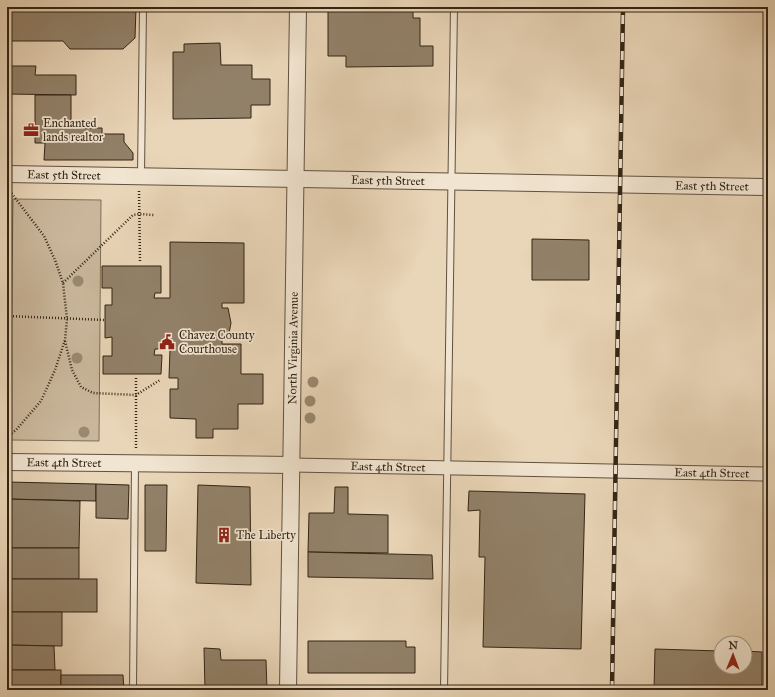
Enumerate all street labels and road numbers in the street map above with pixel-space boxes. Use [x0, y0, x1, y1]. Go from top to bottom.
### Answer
street label: East 5th Street [27, 167, 102, 183]
street label: East 5th Street [351, 173, 426, 188]
street label: East 5th Street [675, 178, 750, 194]
street label: North Virginia Avenue [285, 292, 301, 405]
street label: East 4th Street [26, 455, 102, 470]
street label: East 4th Street [350, 459, 426, 475]
street label: East 4th Street [674, 465, 750, 481]

